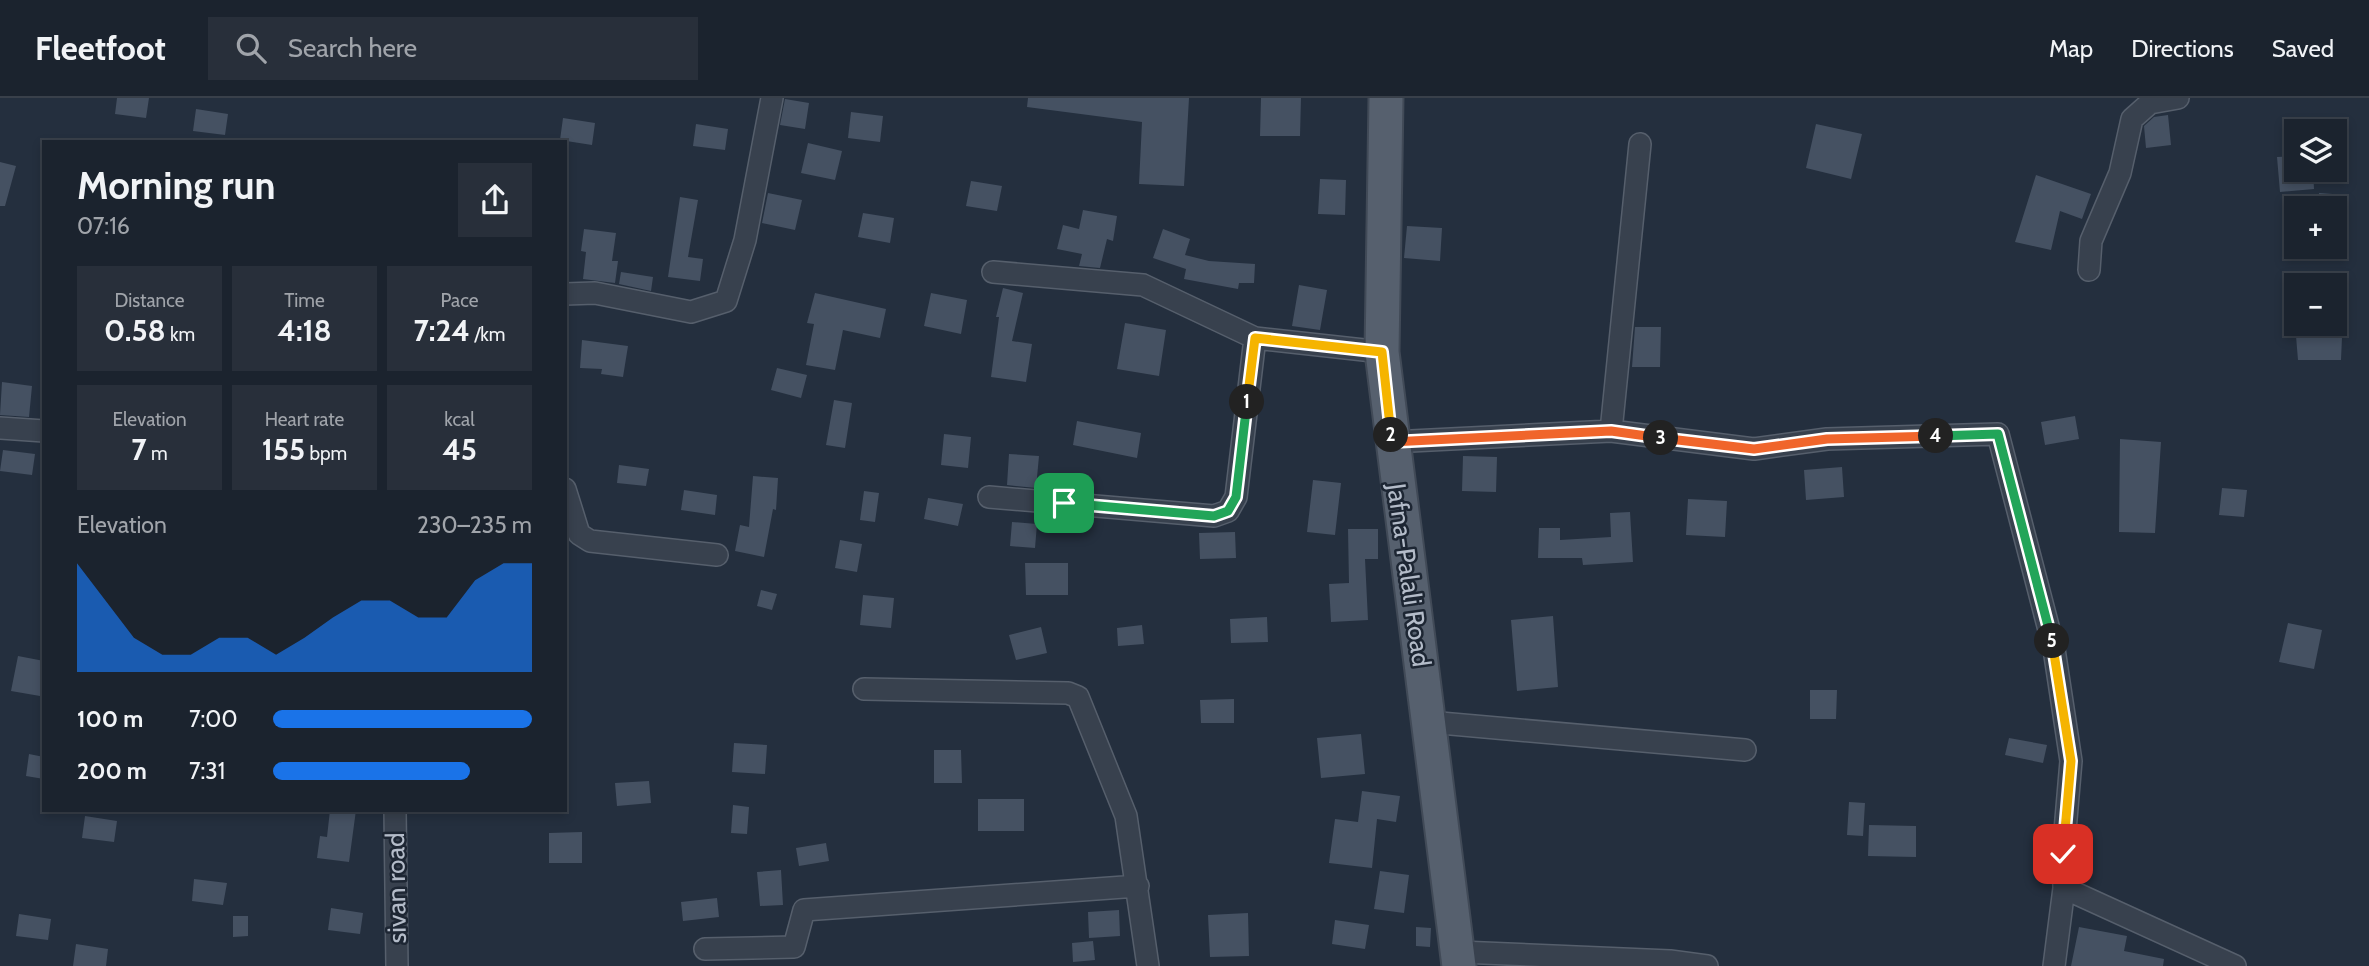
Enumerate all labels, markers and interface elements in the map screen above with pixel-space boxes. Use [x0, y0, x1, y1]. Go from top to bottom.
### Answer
search box [208, 17, 698, 80]
text: Fleetfoot [35, 28, 166, 68]
icon: search [232, 29, 270, 67]
text: Search here [288, 32, 417, 64]
text: Map [2049, 34, 2093, 63]
text: Directions [2131, 34, 2234, 63]
text: Saved [2272, 34, 2334, 63]
map controls [2284, 119, 2347, 336]
button: layers [2284, 119, 2347, 182]
text: Morning run [77, 162, 276, 209]
button: share [458, 163, 532, 237]
button: + [2284, 196, 2347, 259]
text: 07:16 [77, 212, 130, 240]
button: − [2284, 273, 2347, 336]
text: Distance [115, 289, 184, 312]
text: Time [284, 289, 325, 312]
text: Pace [441, 289, 478, 312]
text: 0.58 [104, 312, 166, 349]
text: 4:18 [277, 312, 332, 349]
text: 7:24 [413, 312, 470, 349]
text: km [166, 323, 195, 346]
text: /km [470, 323, 506, 346]
pin: 1 [1230, 384, 1264, 420]
text: 1 [1243, 390, 1250, 413]
text: Elevation [112, 408, 187, 431]
text: Heart rate [265, 408, 344, 431]
text: kcal [444, 408, 475, 431]
pin: 2 [1374, 418, 1408, 452]
pin: 4 [1918, 418, 1954, 454]
pin: 3 [1644, 420, 1678, 456]
text: 2 [1385, 423, 1396, 446]
text: 4 [1930, 424, 1941, 447]
text: 3 [1655, 426, 1666, 449]
text: 7 [131, 431, 147, 468]
text: 155 [262, 431, 305, 468]
text: 45 [442, 431, 477, 468]
text: m [147, 442, 168, 465]
text: bpm [305, 442, 347, 465]
pin [1034, 473, 1094, 533]
street label: Jafna-Palali Road [1380, 480, 1438, 669]
icon: arrive [1045, 484, 1083, 522]
text: Elevation [77, 511, 167, 539]
text: 230–235 m [417, 511, 532, 539]
pin: 5 [2035, 624, 2070, 658]
text: 5 [2046, 629, 2057, 652]
text: 100 m [77, 705, 143, 733]
text: 7:00 [189, 705, 237, 733]
text: 200 m [77, 757, 147, 785]
text: 7:31 [189, 757, 225, 785]
pin [2033, 824, 2093, 884]
street label: sivan road [379, 832, 413, 944]
icon: check [2044, 835, 2082, 873]

